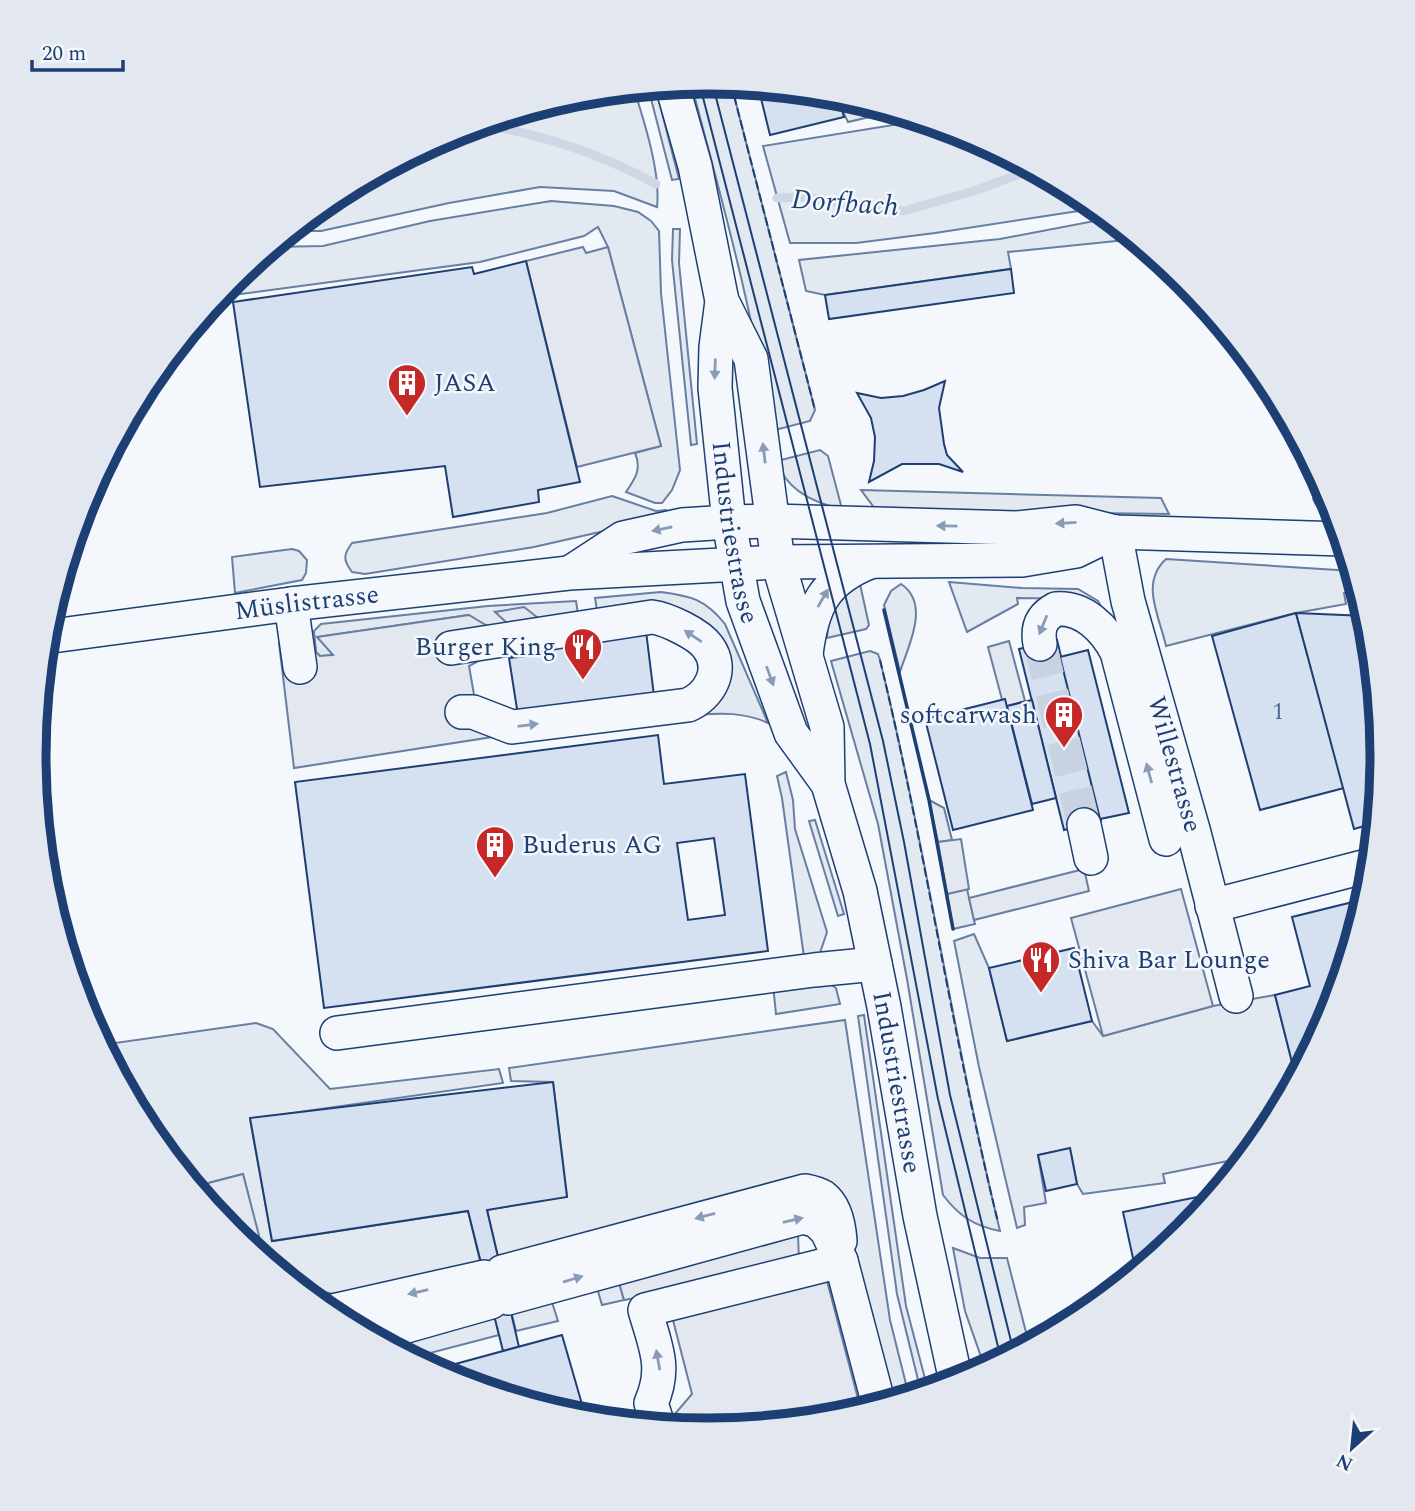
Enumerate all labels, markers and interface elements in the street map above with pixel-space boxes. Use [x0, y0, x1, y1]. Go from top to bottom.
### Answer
scale bar [32, 28, 122, 72]
text: 20 m [42, 38, 86, 70]
water label: Dorfbach [790, 178, 900, 228]
one-way arrow [709, 359, 721, 381]
building icon: JASA [386, 362, 428, 417]
place label: JASA [434, 363, 496, 403]
street label: Industriestrasse [701, 439, 770, 629]
one-way arrow [758, 442, 769, 464]
one-way arrow [1055, 518, 1077, 529]
one-way arrow [936, 520, 958, 532]
one-way arrow [651, 524, 673, 535]
street label: Müslistrasse [232, 574, 381, 631]
one-way arrow [816, 588, 829, 607]
one-way arrow [1037, 615, 1048, 636]
restaurant icon: Burger King [562, 626, 604, 681]
place label: Burger King [415, 627, 556, 667]
one-way arrow [684, 629, 702, 643]
one-way arrow [765, 666, 776, 687]
street label: Willestrasse [1136, 692, 1213, 837]
building icon: softcarwash [1043, 694, 1085, 749]
place label: softcarwash [899, 695, 1037, 735]
house number: 1 [1272, 695, 1284, 730]
one-way arrow [517, 720, 539, 731]
one-way arrow [1143, 762, 1154, 784]
building icon: Buderus AG [474, 824, 516, 879]
place label: Buderus AG [522, 825, 662, 865]
restaurant icon: Shiva Bar Lounge [1020, 939, 1062, 994]
place label: Shiva Bar Lounge [1068, 940, 1270, 980]
street label: Industriestrasse [861, 987, 932, 1176]
one-way arrow [694, 1211, 716, 1222]
one-way arrow [782, 1214, 804, 1225]
one-way arrow [563, 1273, 584, 1283]
one-way arrow [407, 1286, 429, 1297]
one-way arrow [652, 1348, 663, 1370]
north arrow [1317, 1413, 1387, 1483]
text: N [1331, 1445, 1358, 1478]

